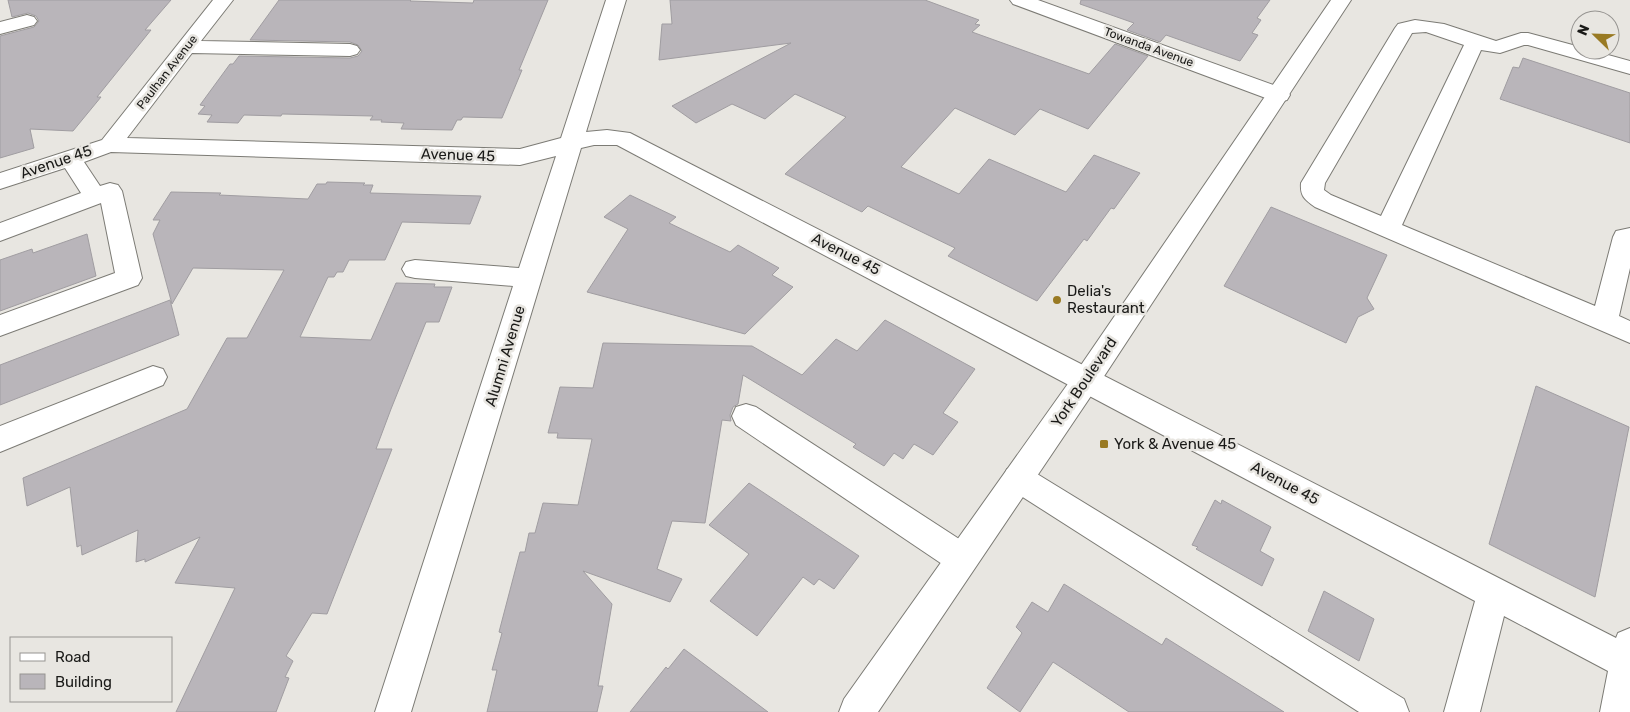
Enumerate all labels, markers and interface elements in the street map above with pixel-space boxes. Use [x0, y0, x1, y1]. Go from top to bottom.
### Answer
north arrow [1570, 10, 1620, 60]
text: N [1574, 22, 1593, 38]
street label: Towanda Avenue [1102, 24, 1196, 70]
street label: Paulhan Avenue [134, 32, 200, 112]
street label: Avenue 45 [18, 141, 94, 183]
street label: Avenue 45 [420, 145, 496, 165]
street label: Avenue 45 [809, 229, 883, 279]
place label: Delia's Restaurant [1067, 282, 1145, 317]
marker: Delia's Restaurant [1051, 294, 1063, 306]
street label: Alumni Avenue [481, 303, 529, 409]
street label: York Boulevard [1047, 334, 1121, 430]
place label: York & Avenue 45 [1114, 435, 1236, 453]
marker: York & Avenue 45 [1098, 438, 1110, 450]
street label: Avenue 45 [1248, 458, 1322, 508]
legend [10, 637, 172, 702]
text: Road [55, 648, 91, 666]
text: Building [55, 673, 112, 691]

